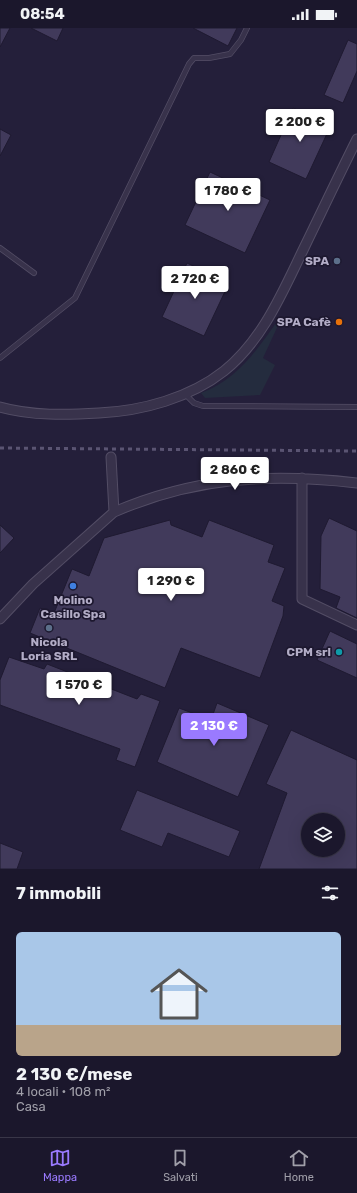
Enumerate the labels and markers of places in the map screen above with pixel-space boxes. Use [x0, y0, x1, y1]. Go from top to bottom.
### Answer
pin: 2 200 € [263, 109, 337, 143]
pin: 1 780 € [191, 178, 265, 212]
place label: SPA [305, 254, 329, 268]
marker: SPA [332, 256, 342, 266]
pin: 2 720 € [158, 266, 232, 300]
place label: SPA Cafè [277, 315, 331, 329]
marker: SPA Cafè [334, 317, 344, 327]
pin: 2 860 € [198, 457, 272, 491]
pin: 1 290 € [134, 568, 208, 602]
marker: Molino Casillo Spa [68, 581, 78, 591]
place label: Molino Casillo Spa [41, 593, 105, 621]
marker: Nicola Loria SRL [44, 623, 54, 633]
place label: Nicola Loria SRL [21, 635, 77, 663]
place label: CPM srl [286, 645, 331, 659]
marker: CPM srl [334, 647, 344, 657]
pin: 1 570 € [42, 672, 116, 706]
pin: 2 130 € [177, 713, 251, 747]

